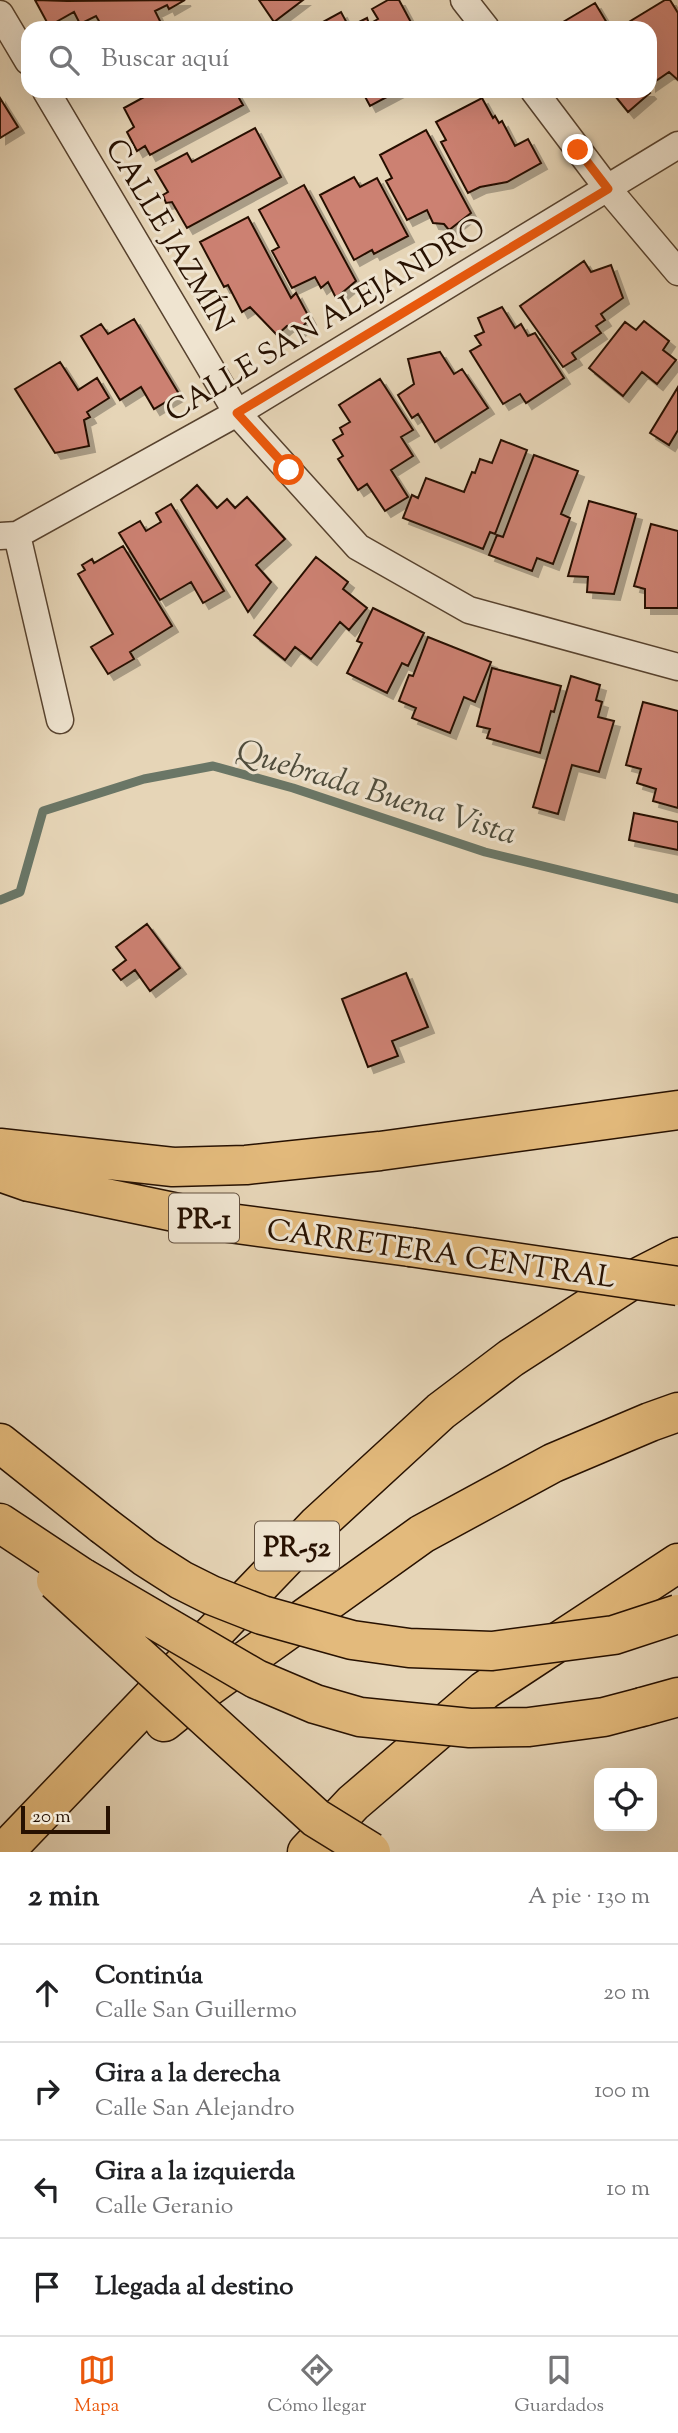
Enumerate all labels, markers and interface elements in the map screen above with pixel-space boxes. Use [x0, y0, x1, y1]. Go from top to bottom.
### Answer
search box [21, 21, 657, 98]
icon: search [45, 41, 83, 79]
text: Buscar aquí [101, 41, 230, 78]
street label: CALLE JAZMÍN [93, 131, 243, 341]
route end [562, 134, 593, 165]
street label: CALLE SAN ALEJANDRO [158, 208, 495, 434]
route start [273, 454, 304, 485]
water label: Quebrada Buena Vista [230, 729, 522, 858]
road number: PR-1 [169, 1194, 239, 1242]
street label: CARRETERA CENTRAL [264, 1210, 618, 1301]
road number: PR-52 [255, 1522, 339, 1570]
map controls [594, 1768, 657, 1831]
button: locate [594, 1768, 657, 1831]
scale bar [21, 1803, 110, 1835]
text: 20 m [32, 1804, 71, 1831]
text: 2 min [28, 1876, 100, 1919]
text: A pie · 130 m [528, 1881, 650, 1914]
text: Continúa [95, 1958, 203, 1995]
icon: ahead [28, 1974, 66, 2012]
text: 20 m [603, 1977, 650, 2010]
text: Calle San Guillermo [95, 1995, 297, 2028]
text: Gira a la derecha [95, 2056, 280, 2093]
icon: right [28, 2072, 66, 2110]
text: 100 m [594, 2075, 650, 2108]
text: Calle San Alejandro [95, 2093, 295, 2126]
text: Gira a la izquierda [95, 2154, 295, 2191]
icon: left [28, 2170, 66, 2208]
text: 10 m [606, 2173, 650, 2206]
text: Calle Geranio [95, 2191, 233, 2224]
icon: arrive [28, 2268, 66, 2306]
text: Llegada al destino [95, 2269, 293, 2306]
tab: Mapa [74, 2351, 119, 2420]
tab: Cómo llegar [267, 2351, 366, 2420]
tab: Guardados [514, 2351, 604, 2420]

